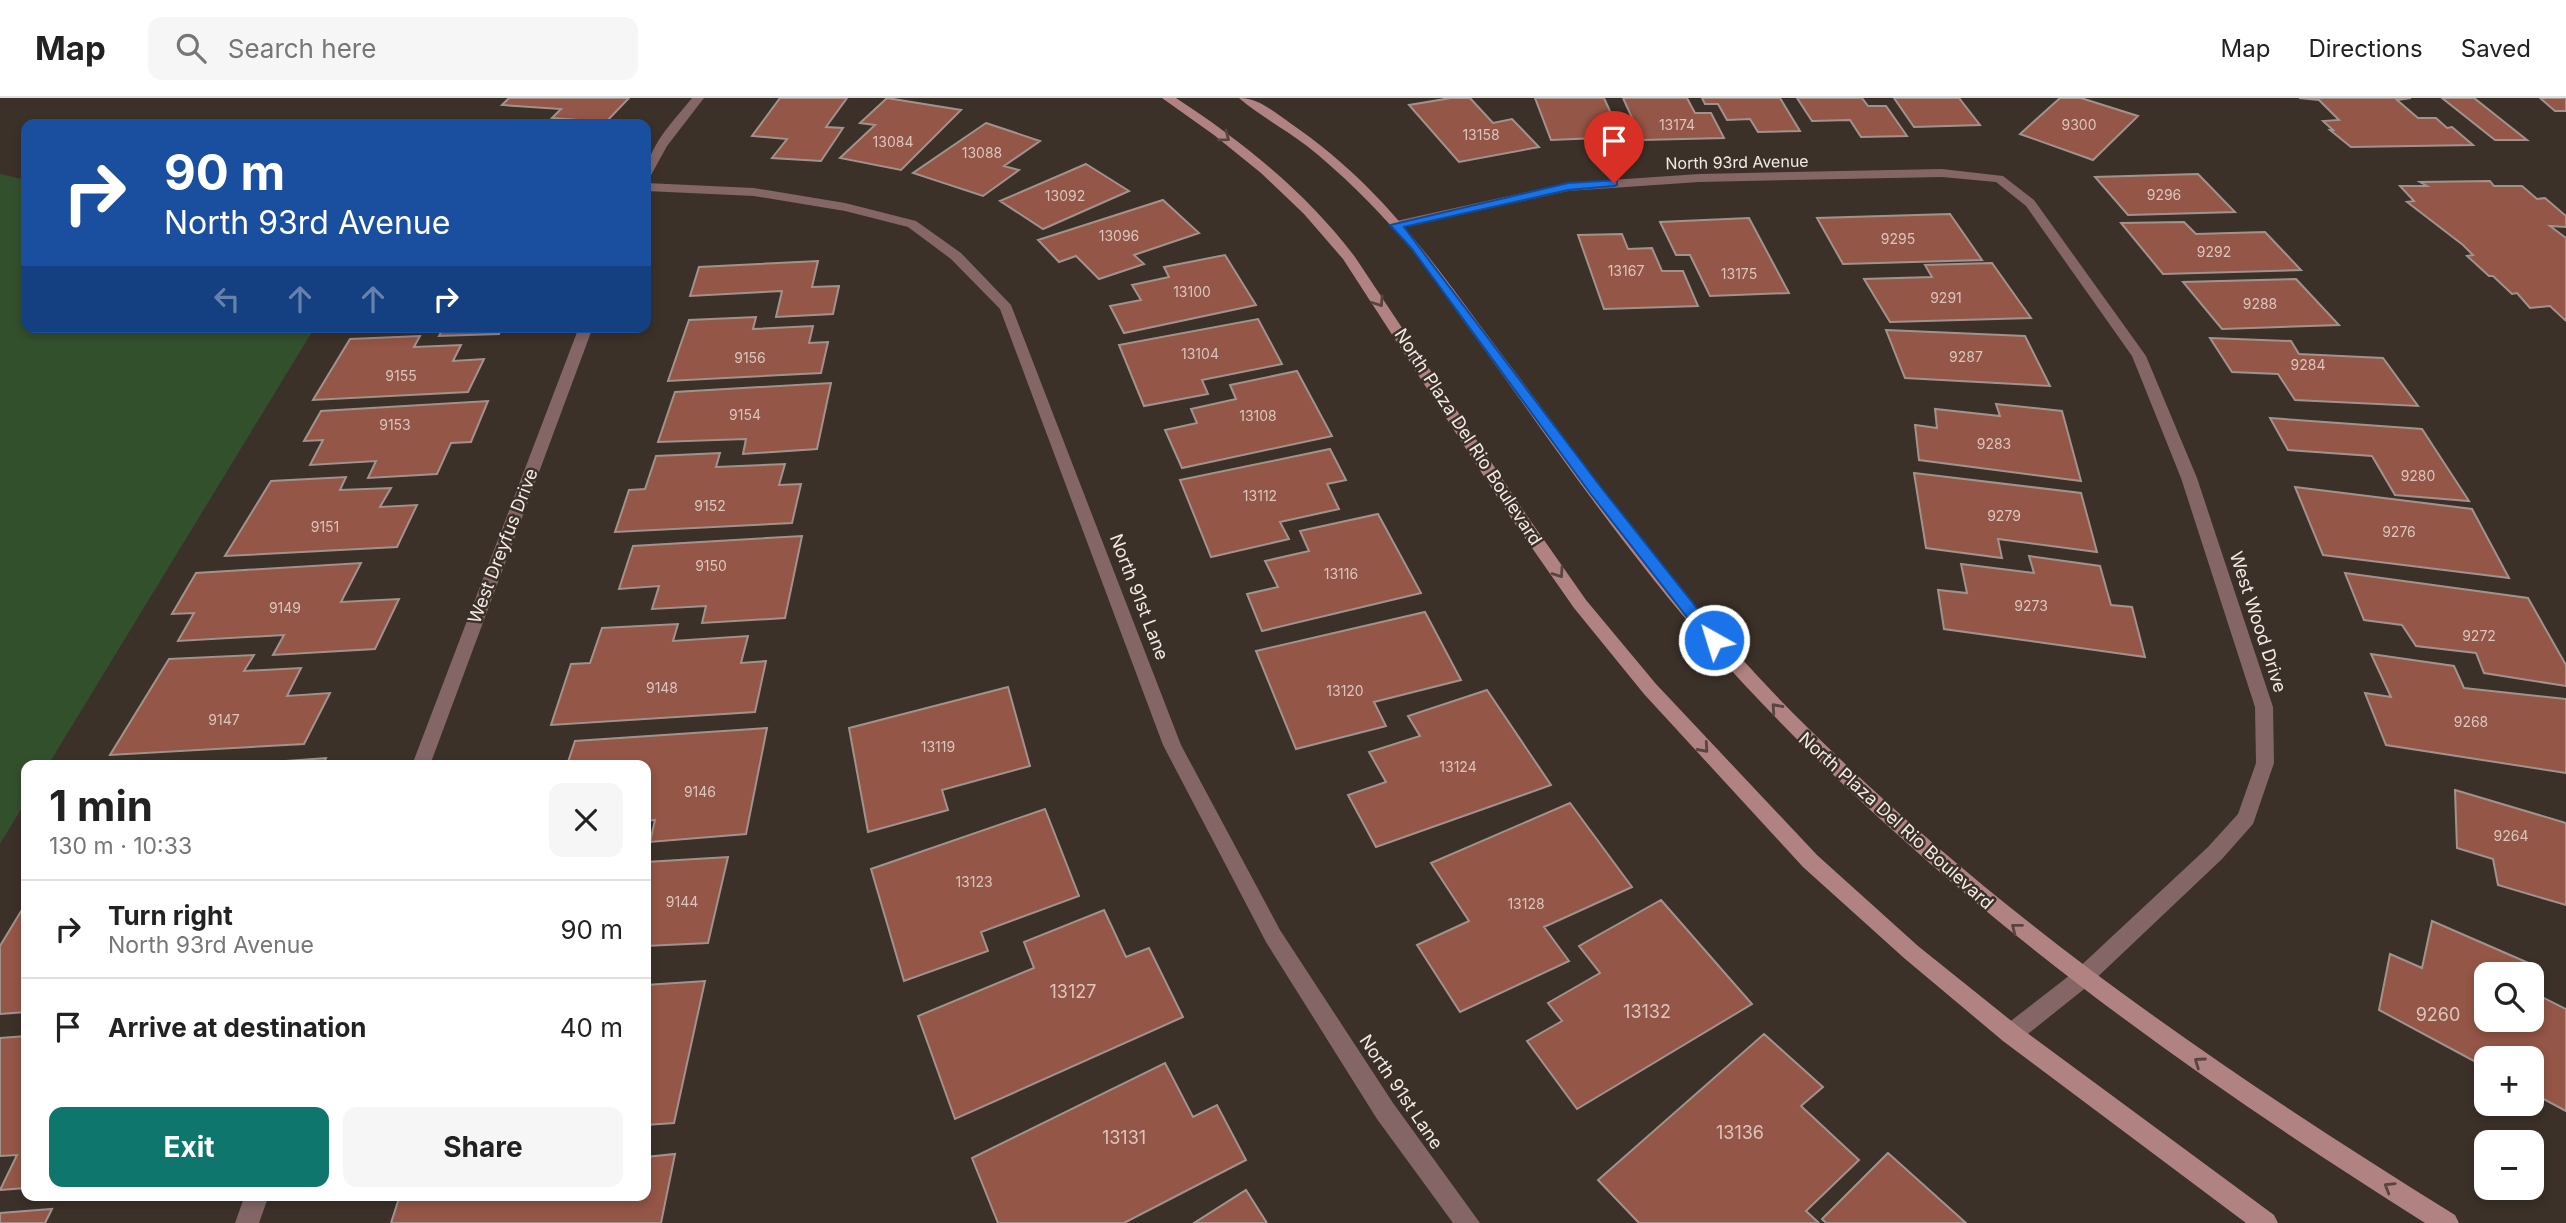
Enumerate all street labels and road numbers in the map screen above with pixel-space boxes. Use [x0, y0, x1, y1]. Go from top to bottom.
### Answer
street label: North 93rd Avenue [1665, 151, 1809, 173]
street label: North Plaza Del Rio Boulevard [1390, 324, 1546, 549]
street label: West Dreyfus Drive [463, 465, 542, 626]
street label: North 91st Lane [1106, 531, 1173, 663]
street label: West Wood Drive [2226, 549, 2291, 695]
street label: North Plaza Del Rio Boulevard [1795, 728, 1998, 913]
street label: North 91st Lane [1355, 1031, 1447, 1153]

